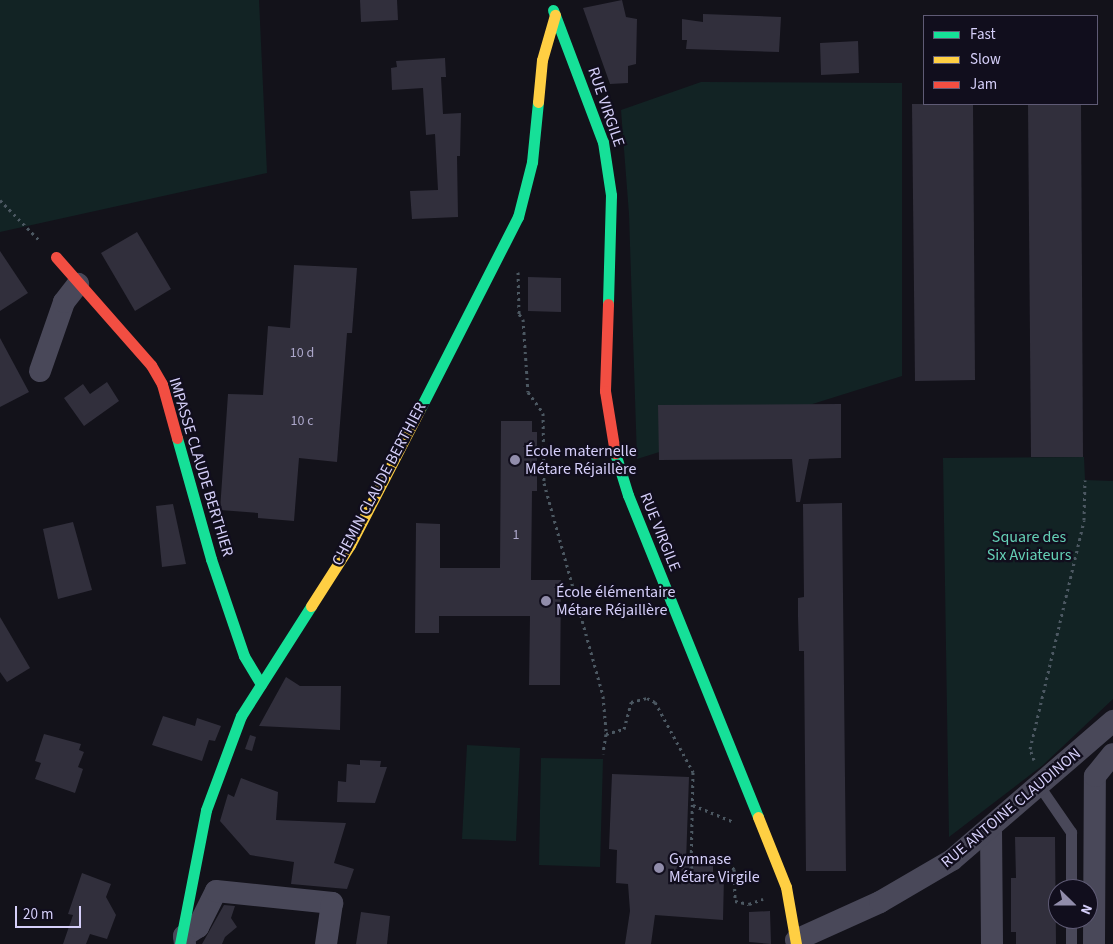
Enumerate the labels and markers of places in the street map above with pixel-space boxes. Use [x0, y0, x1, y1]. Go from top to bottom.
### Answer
place label: École maternelle Métare Réjaillère [525, 441, 637, 479]
marker: École maternelle Métare Réjaillère [509, 454, 521, 466]
place label: École élémentaire Métare Réjaillère [556, 582, 675, 620]
marker: École élémentaire Métare Réjaillère [540, 595, 552, 607]
place label: Gymnase Métare Virgile [669, 849, 760, 887]
marker: Gymnase Métare Virgile [653, 862, 665, 874]

